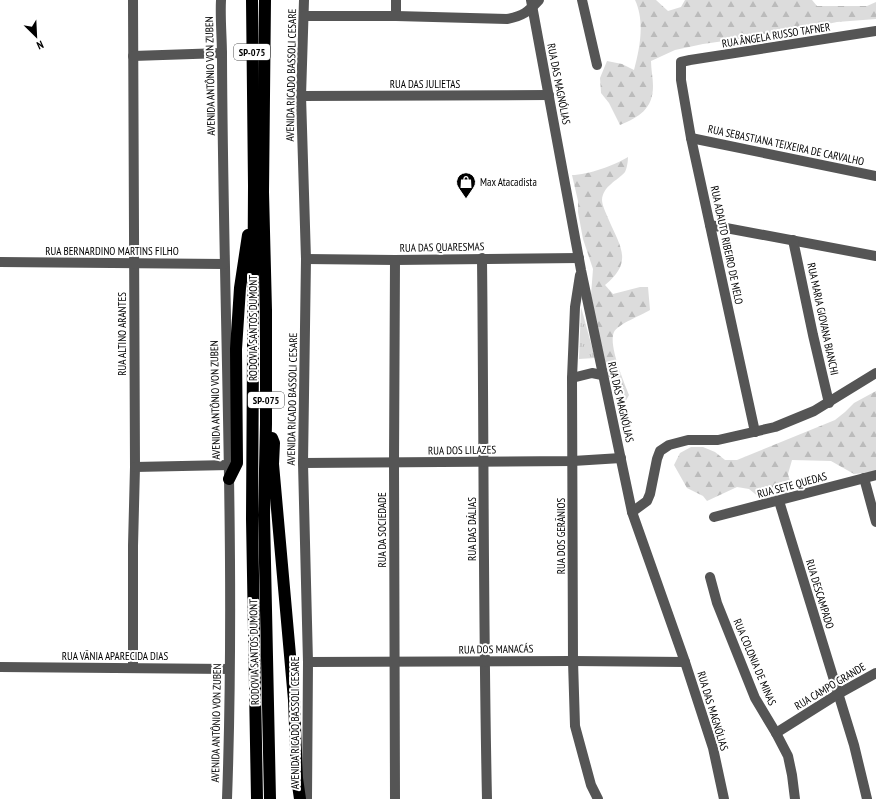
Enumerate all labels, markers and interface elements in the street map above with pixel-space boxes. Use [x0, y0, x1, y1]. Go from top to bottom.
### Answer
street label: AVENIDA RICADO BASSOLI CESARE [283, 8, 299, 141]
north arrow [16, 16, 56, 56]
street label: AVENIDA ANTÔNIO VON ZUBEN [202, 16, 218, 136]
street label: RUA ÂNGELA RUSSO TAFNER [721, 20, 831, 50]
text: N [34, 38, 46, 53]
street label: RUA DAS MAGNÓLIAS [544, 42, 574, 126]
road number: SP-075 [234, 44, 270, 60]
street label: RUA DAS JULIETAS [390, 77, 461, 91]
street label: RUA SEBASTIANA TEIXEIRA DE CARVALHO [707, 122, 865, 168]
shop icon: Max Atacadista [455, 171, 477, 199]
place label: Max Atacadista [480, 175, 537, 189]
street label: RUA ADAUTO RIBEIRO DE MELO [708, 185, 746, 305]
street label: RUA DAS QUARESMAS [400, 239, 485, 255]
street label: RUA BERNARDINO MARTINS FILHO [45, 244, 179, 258]
street label: RUA MARIA GIOVANA BIANCHI [804, 262, 842, 376]
street label: RODOVIA SANTOS DUMONT [246, 275, 260, 381]
street label: RUA ALTINO ARANTES [115, 292, 129, 376]
street label: AVENIDA RICADO BASSOLI CESARE [284, 332, 300, 465]
street label: AVENIDA ANTÔNIO VON ZUBEN [207, 340, 223, 460]
street label: RUA DAS MAGNÓLIAS [605, 360, 637, 444]
road number: SP-075 [248, 392, 284, 408]
street label: RUA DOS LILAZES [428, 442, 496, 458]
street label: RUA SETE QUEDAS [756, 469, 829, 501]
street label: RUA DA SOCIEDADE [375, 492, 389, 568]
street label: RUA DAS DÁLIAS [465, 497, 479, 561]
street label: RUA DOS GERÂNIOS [554, 497, 568, 574]
street label: RUA DESCAMPADO [803, 558, 837, 630]
street label: RODOVIA SANTOS DUMONT [246, 599, 262, 705]
street label: RUA COLONIA DE MINAS [730, 617, 780, 708]
street label: RUA DOS MANACÁS [458, 641, 534, 657]
street label: RUA VÂNIA APARECIDA DIAS [62, 649, 169, 663]
street label: AVENIDA RICADO BASSOLI CESARE [288, 656, 302, 789]
street label: RUA CAMPO GRANDE [792, 659, 868, 713]
street label: AVENIDA ANTÔNIO VON ZUBEN [208, 663, 224, 783]
street label: RUA DAS MAGNÓLIAS [694, 670, 732, 753]

